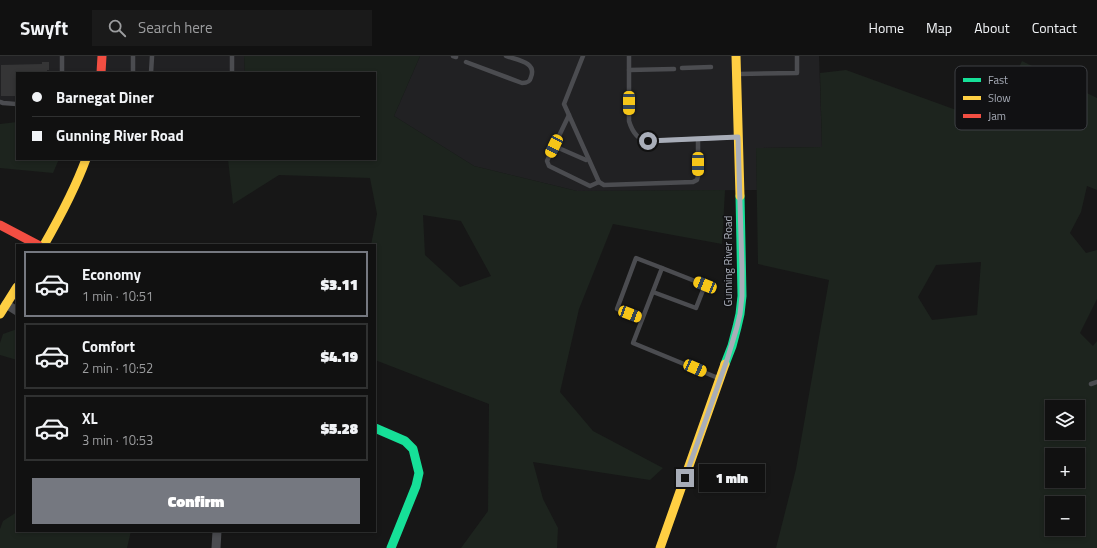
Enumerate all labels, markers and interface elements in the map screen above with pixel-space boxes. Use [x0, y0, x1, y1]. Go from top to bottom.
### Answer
search box [92, 10, 372, 46]
text: Swyft [20, 13, 68, 42]
text: Search here [138, 16, 212, 39]
icon: search [106, 17, 128, 39]
text: Home [869, 17, 904, 38]
text: Map [926, 17, 952, 38]
text: About [974, 17, 1010, 38]
text: Contact [1032, 17, 1077, 38]
legend [955, 66, 1087, 130]
text: Fast [988, 72, 1008, 88]
text: Barnegat Diner [56, 86, 154, 109]
text: Slow [988, 90, 1011, 106]
car [623, 91, 635, 115]
text: Jam [988, 108, 1006, 124]
text: Gunning River Road [56, 124, 184, 147]
route start [639, 132, 657, 150]
car [543, 133, 565, 159]
car [692, 152, 704, 176]
street label: Gunning River Road [720, 215, 736, 306]
text: Economy [82, 263, 141, 286]
icon: car [34, 266, 70, 302]
text: $3.11 [321, 273, 358, 296]
car [692, 275, 718, 295]
text: 1 min · 10:51 [82, 286, 153, 306]
car [617, 304, 643, 324]
text: Comfort [82, 335, 135, 358]
icon: car [34, 338, 70, 374]
text: $4.19 [321, 345, 358, 368]
text: 2 min · 10:52 [82, 358, 153, 378]
car [682, 358, 708, 378]
map controls [1045, 400, 1085, 536]
button: layers [1045, 400, 1085, 440]
text: XL [82, 407, 98, 430]
icon: car [34, 410, 70, 446]
text: $5.28 [321, 417, 358, 440]
text: 3 min · 10:53 [82, 430, 153, 450]
button: + [1045, 448, 1085, 488]
callout: 1 min [699, 464, 765, 492]
text: 1 min [716, 468, 748, 488]
route end [676, 469, 694, 487]
button: Confirm [32, 478, 360, 524]
button: − [1045, 496, 1085, 536]

